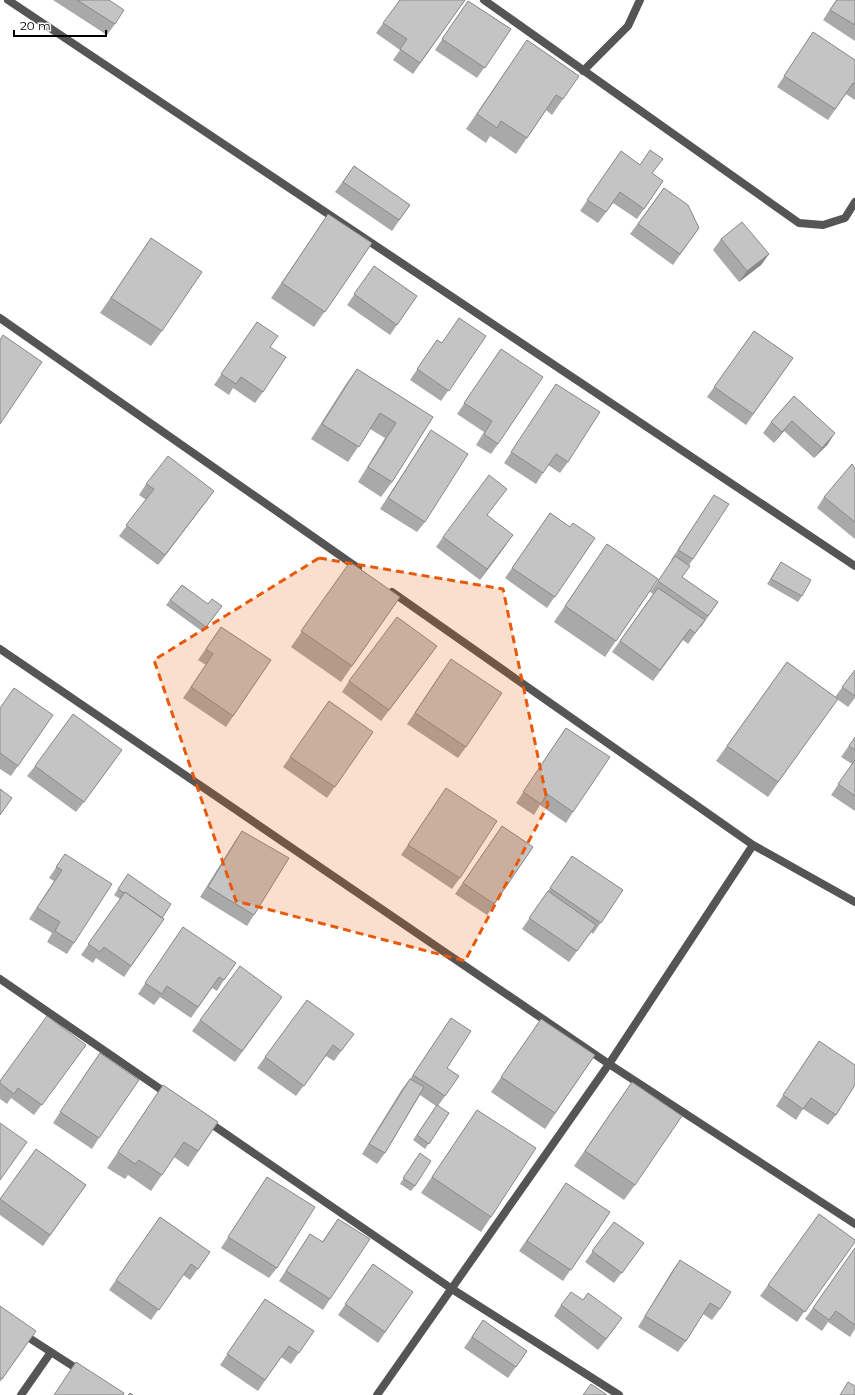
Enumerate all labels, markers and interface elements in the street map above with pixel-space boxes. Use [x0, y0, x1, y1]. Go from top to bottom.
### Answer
scale bar [14, 12, 106, 38]
text: 20 m [20, 18, 51, 33]

